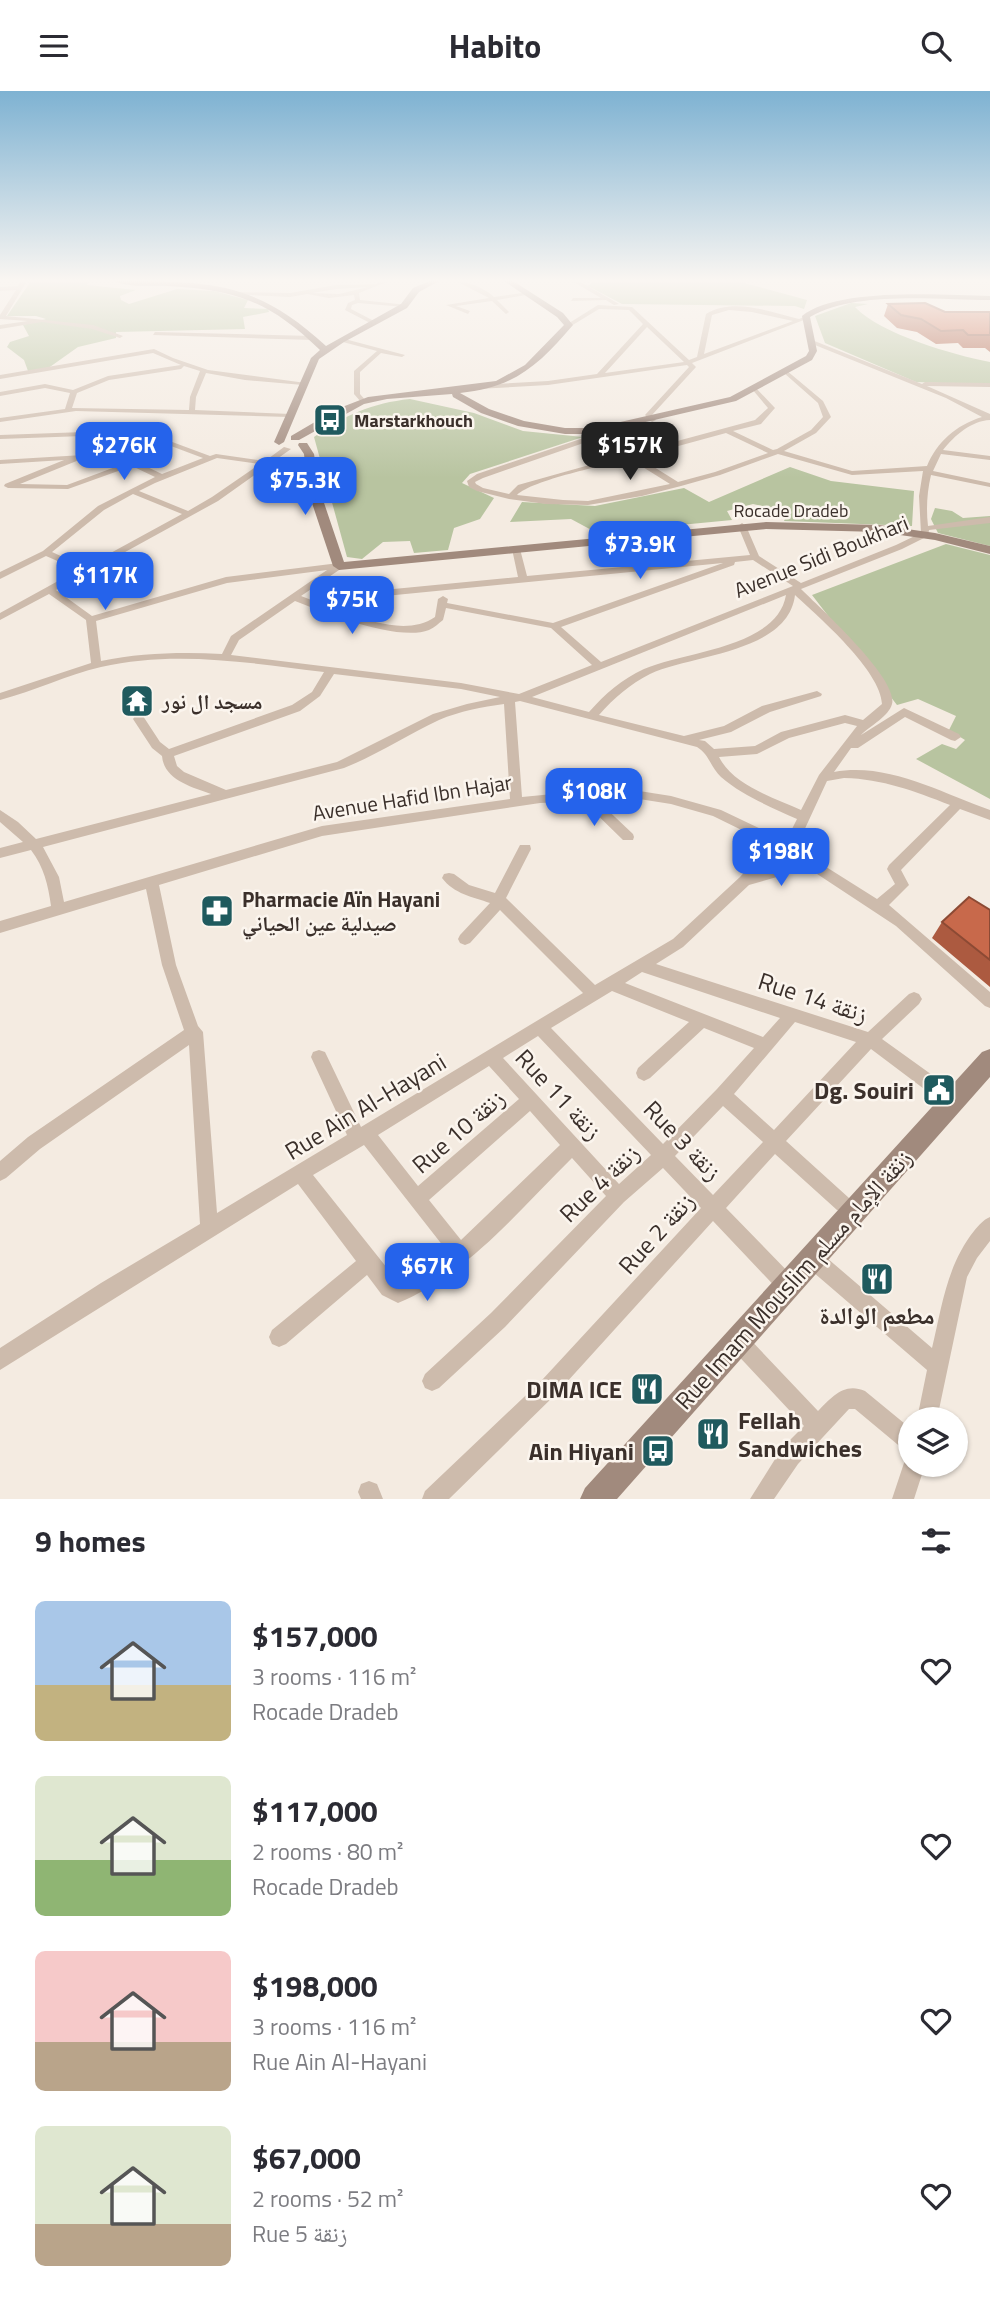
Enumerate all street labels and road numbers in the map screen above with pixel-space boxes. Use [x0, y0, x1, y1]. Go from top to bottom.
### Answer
street label: Rocade Dradeb [734, 497, 848, 524]
street label: Avenue Sidi Boukhari [729, 506, 913, 606]
street label: Avenue Hafid Ibn Hajar [310, 765, 514, 829]
street label: Rue 14 زنقة [754, 962, 872, 1032]
street label: Rue 11 زنقة [507, 1040, 611, 1148]
street label: Rue Ain Al-Hayani [277, 1044, 453, 1168]
street label: Rue 10 زنقة [404, 1080, 512, 1182]
street label: Rue 3 زنقة [635, 1092, 731, 1188]
street label: Rue 4 زنقة [551, 1135, 647, 1231]
street label: Rue Imam Mouslim زنقة الإمام مسلم [666, 1141, 920, 1417]
street label: Rue 2 زنقة [609, 1184, 703, 1282]

